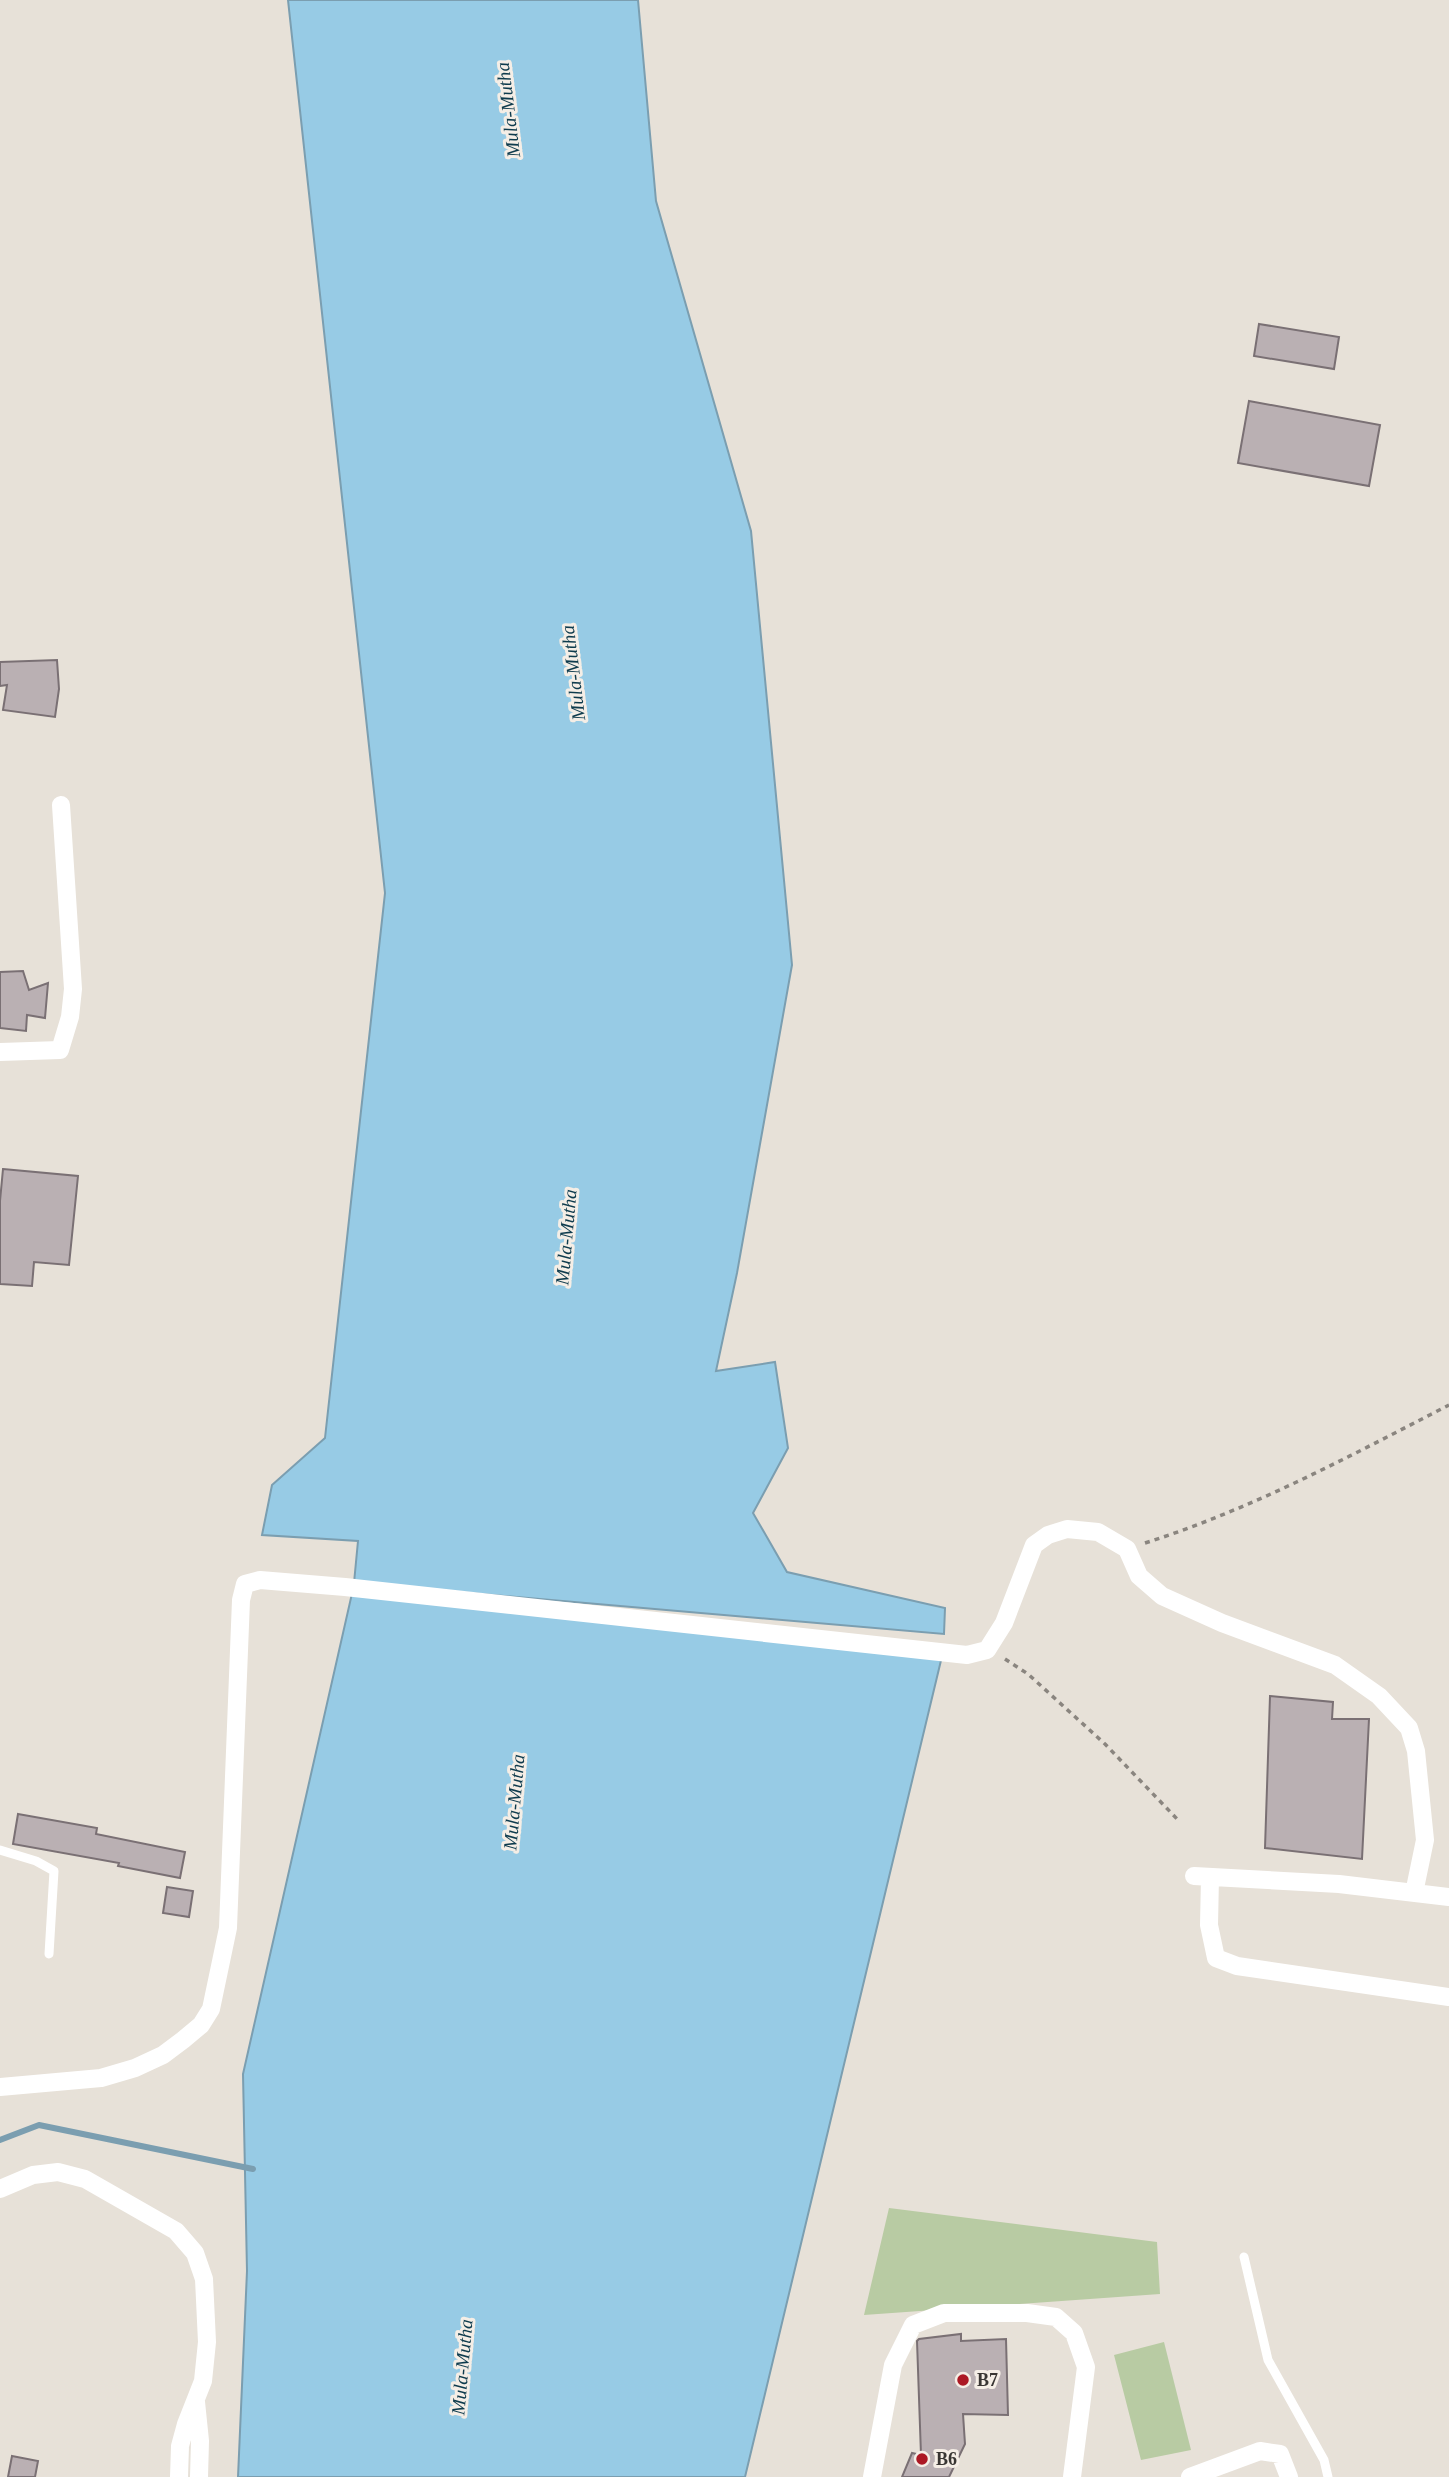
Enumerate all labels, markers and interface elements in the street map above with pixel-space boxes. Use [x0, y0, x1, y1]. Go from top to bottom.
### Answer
water label: Mula-Mutha [492, 61, 524, 160]
water label: Mula-Mutha [557, 624, 589, 723]
water label: Mula-Mutha [551, 1188, 581, 1287]
water label: Mula-Mutha [499, 1753, 529, 1852]
water label: Mula-Mutha [447, 2318, 477, 2417]
place label: B7 [977, 2370, 998, 2390]
marker: B7 [955, 2372, 971, 2388]
place label: B6 [936, 2449, 957, 2469]
marker: B6 [914, 2451, 930, 2467]

